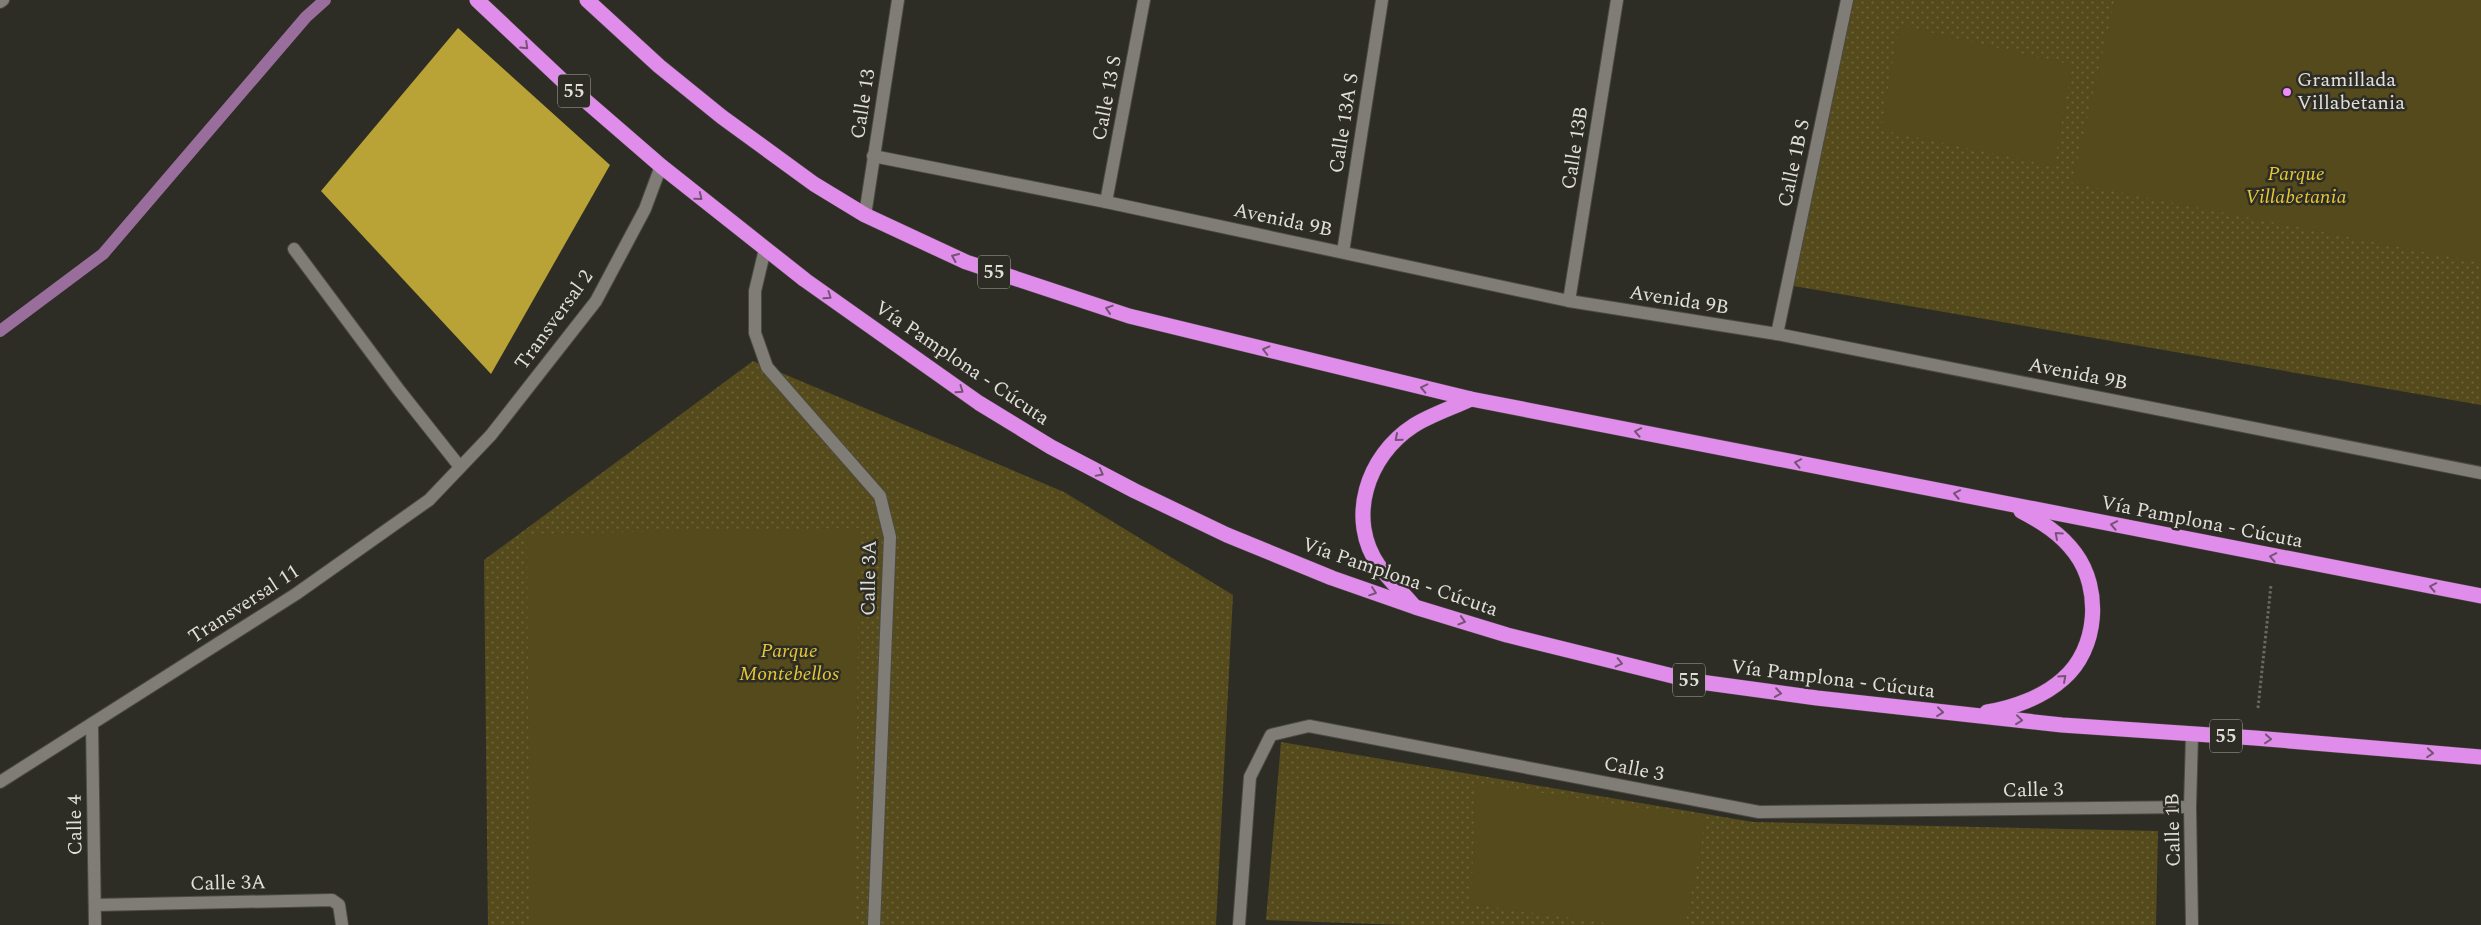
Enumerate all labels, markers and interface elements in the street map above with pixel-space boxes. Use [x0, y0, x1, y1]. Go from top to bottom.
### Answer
one-way arrow [520, 40, 529, 49]
street label: Calle 13 S [1084, 53, 1130, 143]
place label: Gramillada Villabetania [2297, 65, 2405, 118]
street label: Calle 13 [843, 67, 883, 141]
street label: Calle 13A S [1321, 71, 1367, 175]
road number: 55 [558, 74, 590, 108]
marker: Gramillada Villabetania [2281, 86, 2293, 98]
street label: Calle 13B [1554, 104, 1596, 192]
street label: Calle 1B S [1770, 116, 1818, 210]
park label: Parque Villabetania [2245, 159, 2347, 212]
one-way arrow [693, 191, 702, 199]
street label: Avenida 9B [1231, 195, 1335, 245]
one-way arrow [951, 253, 960, 264]
road number: 55 [978, 256, 1010, 288]
street label: Transversal 2 [507, 264, 601, 376]
street label: Avenida 9B [1627, 277, 1731, 323]
one-way arrow [822, 290, 832, 299]
street label: Vía Pamplona - Cúcuta [868, 293, 1056, 433]
one-way arrow [1105, 305, 1113, 315]
one-way arrow [1261, 345, 1270, 356]
street label: Avenida 9B [2026, 350, 2130, 398]
one-way arrow [1419, 383, 1428, 394]
one-way arrow [954, 384, 964, 393]
one-way arrow [1634, 427, 1643, 437]
one-way arrow [1394, 432, 1403, 441]
one-way arrow [1793, 458, 1802, 468]
one-way arrow [1095, 466, 1104, 476]
street label: Vía Pamplona - Cúcuta [2098, 488, 2306, 556]
one-way arrow [1953, 489, 1962, 500]
one-way arrow [2110, 521, 2118, 531]
street label: Vía Pamplona - Cúcuta [1298, 529, 1502, 625]
one-way arrow [2055, 532, 2064, 541]
street label: Calle 3A [853, 540, 885, 616]
one-way arrow [2269, 553, 2278, 563]
street label: Transversal 11 [182, 557, 306, 651]
one-way arrow [2429, 583, 2437, 593]
one-way arrow [1369, 587, 1377, 597]
one-way arrow [1457, 616, 1465, 626]
park label: Parque Montebellos [739, 636, 839, 689]
street label: Vía Pamplona - Cúcuta [1729, 652, 1937, 706]
one-way arrow [1614, 657, 1623, 668]
road number: 55 [1673, 664, 1705, 696]
one-way arrow [2057, 675, 2066, 684]
one-way arrow [1775, 687, 1783, 698]
one-way arrow [1936, 706, 1944, 717]
one-way arrow [2015, 714, 2023, 725]
road number: 55 [2210, 719, 2242, 752]
one-way arrow [2264, 733, 2272, 744]
one-way arrow [2426, 747, 2434, 758]
street label: Calle 3 [1601, 748, 1667, 790]
street label: Calle 3 [2002, 774, 2064, 806]
street label: Calle 1B [2157, 793, 2189, 867]
street label: Calle 4 [59, 794, 91, 856]
street label: Calle 3A [190, 867, 266, 899]

